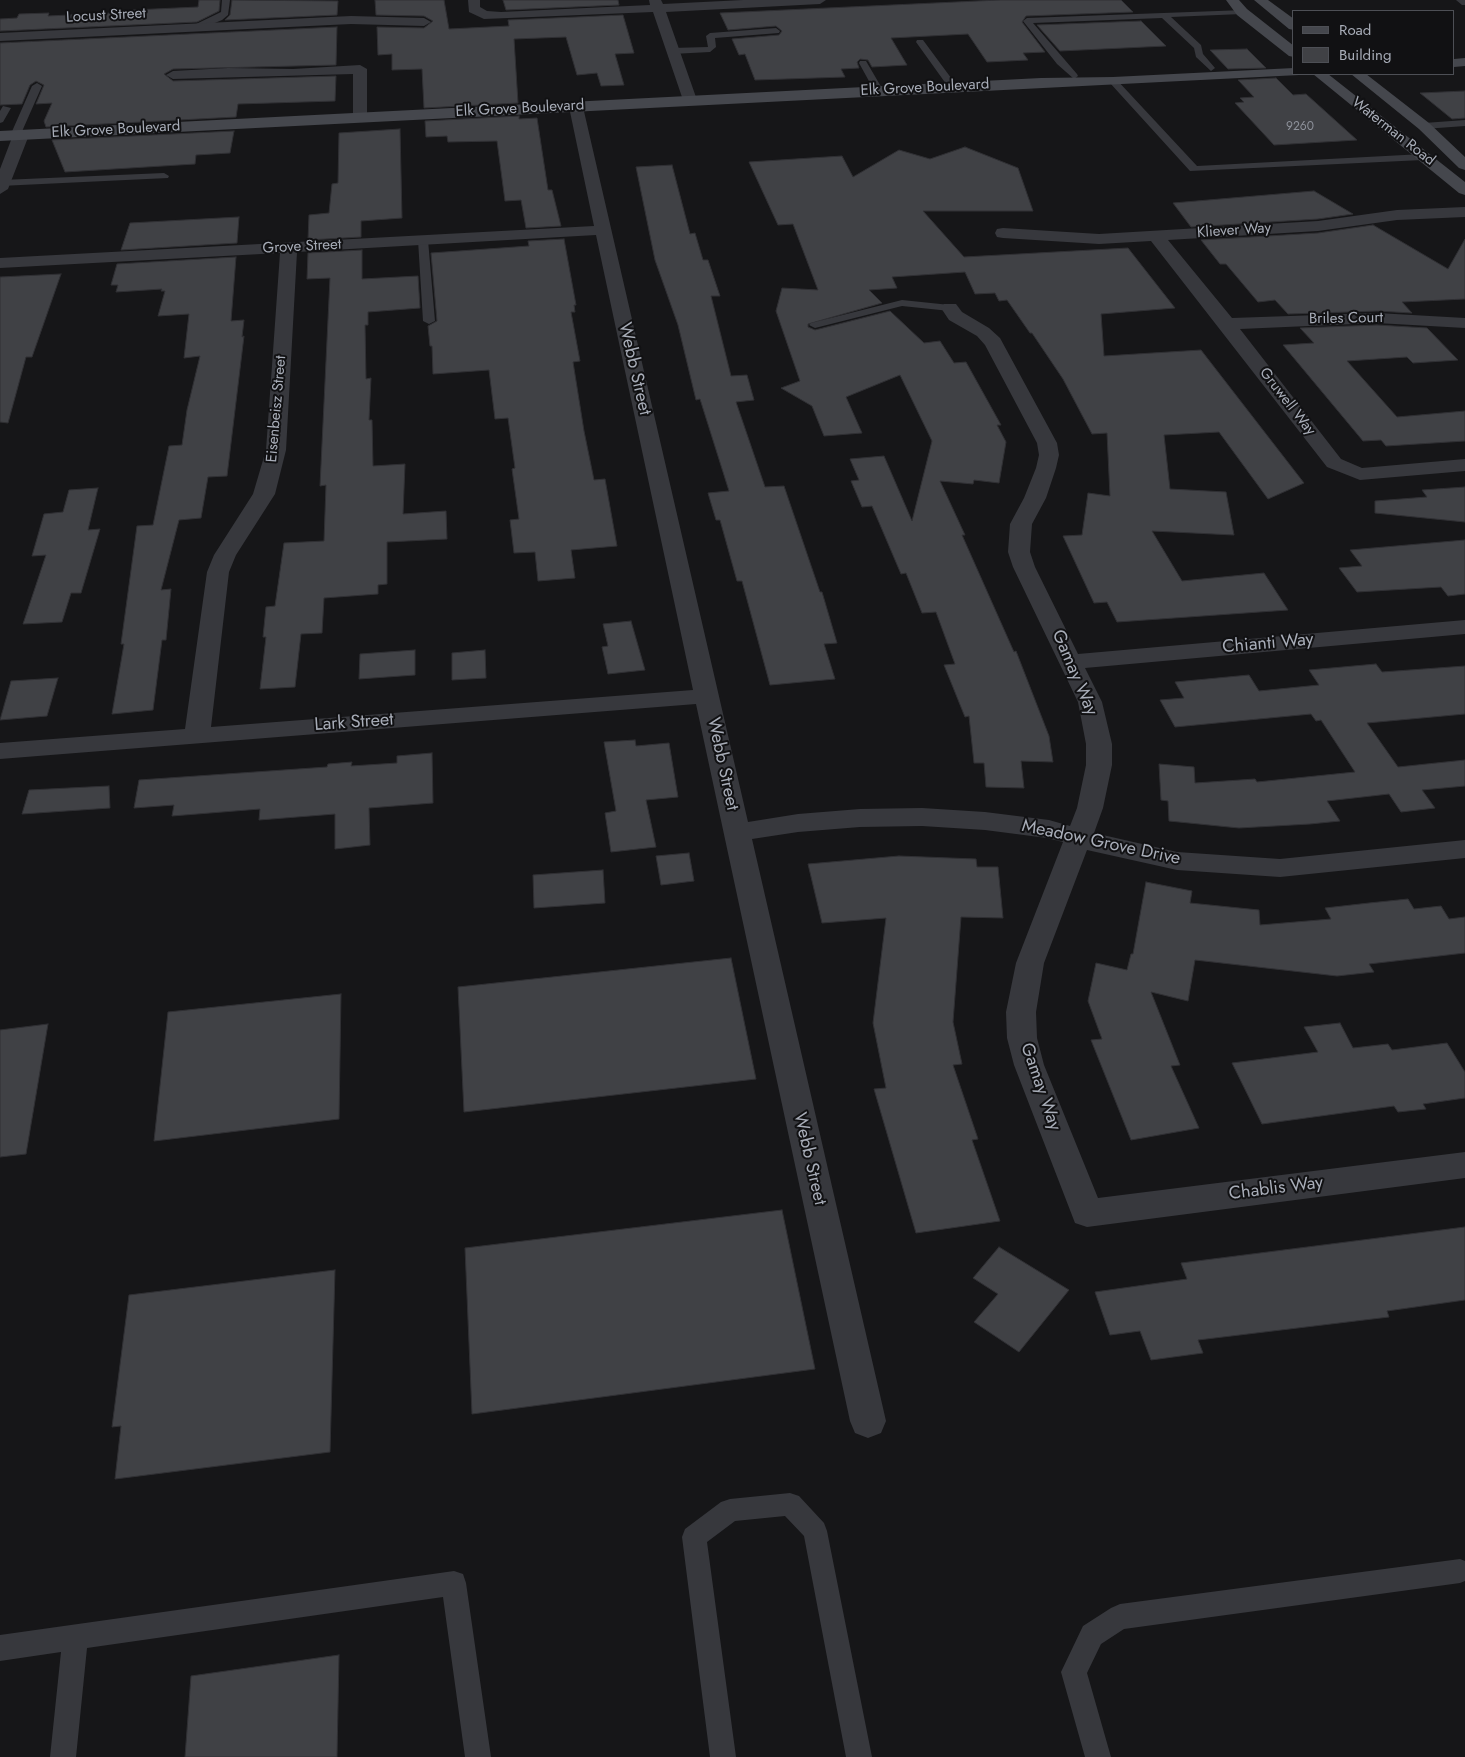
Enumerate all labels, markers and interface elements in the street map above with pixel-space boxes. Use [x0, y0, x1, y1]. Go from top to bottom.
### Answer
street label: Locust Street [66, 5, 146, 27]
legend [1292, 10, 1455, 75]
text: Road [1339, 19, 1371, 41]
text: Building [1339, 44, 1391, 66]
street label: Elk Grove Boulevard [860, 76, 990, 100]
street label: Waterman Road [1348, 94, 1438, 170]
street label: Elk Grove Boulevard [455, 97, 585, 121]
street label: Elk Grove Boulevard [51, 118, 181, 142]
house number: 9260 [1286, 120, 1314, 134]
street label: Kliever Way [1196, 219, 1272, 243]
street label: Grove Street [262, 236, 342, 258]
street label: Briles Court [1309, 309, 1383, 329]
street label: Webb Street [613, 321, 655, 417]
street label: Eisenbeisz Street [263, 355, 291, 463]
street label: Gruwell Way [1255, 365, 1319, 439]
street label: Gamay Way [1046, 627, 1102, 719]
street label: Chianti Way [1221, 629, 1315, 659]
street label: Lark Street [314, 709, 394, 737]
street label: Webb Street [702, 716, 742, 812]
street label: Meadow Grove Drive [1020, 816, 1182, 870]
street label: Gamay Way [1015, 1040, 1065, 1134]
street label: Webb Street [788, 1111, 830, 1207]
street label: Chablis Way [1228, 1173, 1324, 1205]

